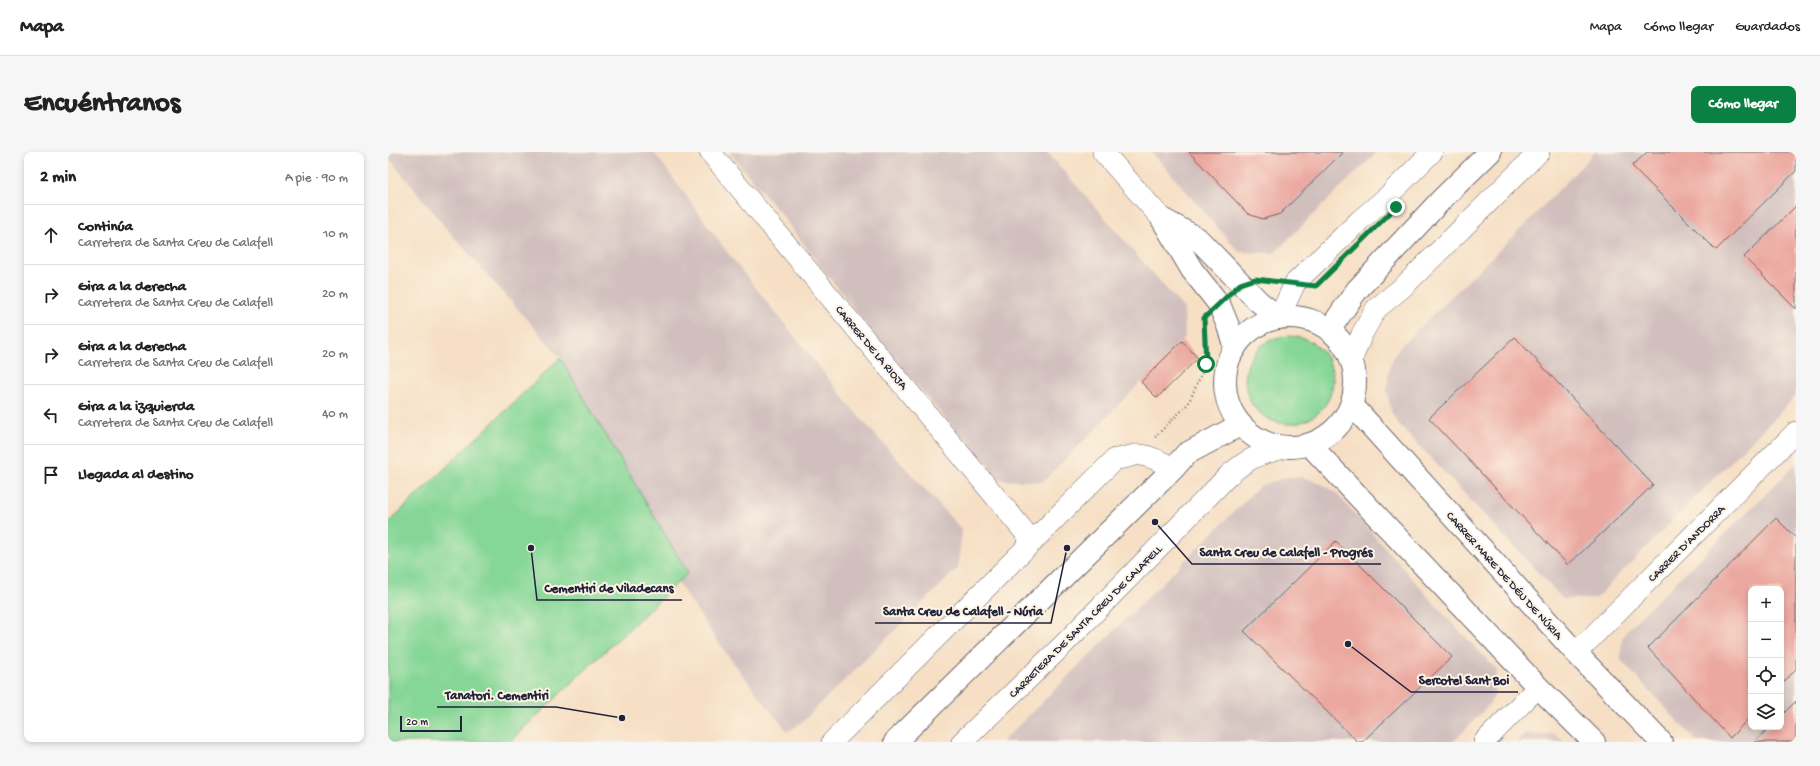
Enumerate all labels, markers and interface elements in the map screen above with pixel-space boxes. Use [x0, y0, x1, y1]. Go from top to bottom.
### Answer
text: Mapa [20, 16, 64, 39]
text: Mapa [1590, 19, 1622, 36]
text: Cómo llegar [1644, 19, 1713, 36]
text: Guardados [1735, 19, 1800, 36]
button: Cómo llegar [1691, 86, 1796, 123]
text: Encuéntranos [24, 88, 180, 121]
text: 2 min [40, 168, 76, 188]
text: A pie · 90 m [285, 171, 348, 186]
route end [1387, 198, 1405, 216]
text: Continúa [78, 218, 133, 236]
icon: ahead [40, 224, 62, 246]
text: 10 m [323, 227, 348, 242]
text: Carretera de Santa Creu de Calafell [78, 236, 273, 251]
text: Gira a la derecha [78, 278, 186, 296]
icon: right [40, 284, 62, 306]
text: 20 m [322, 287, 348, 302]
text: Carretera de Santa Creu de Calafell [78, 296, 273, 311]
street label: CARRER DE LA RIOJA [831, 304, 910, 394]
text: Gira a la derecha [78, 338, 186, 356]
icon: right [40, 344, 62, 366]
text: 20 m [322, 347, 348, 362]
route start [1197, 355, 1215, 373]
text: Carretera de Santa Creu de Calafell [78, 356, 273, 371]
text: Gira a la izquierda [78, 398, 194, 416]
icon: left [40, 404, 62, 426]
text: 40 m [322, 407, 348, 422]
text: Carretera de Santa Creu de Calafell [78, 416, 273, 431]
icon: arrive [40, 464, 62, 486]
text: Llegada al destino [78, 466, 194, 484]
street label: CARRER D'ANDORRA [1646, 502, 1730, 586]
street label: CARRER MARE DE DÉU DE NÚRIA [1442, 510, 1565, 644]
callout: Santa Creu de Calafell - Progrés [1192, 539, 1381, 564]
street label: CARRETERA DE SANTA CREU DE CALAFELL [1007, 543, 1166, 702]
text: Santa Creu de Calafell - Progrés [1200, 545, 1374, 561]
callout: Cementiri de Viladecans [537, 575, 682, 600]
text: Cementiri de Viladecans [544, 582, 675, 597]
map controls [1748, 586, 1784, 730]
button: + [1748, 586, 1784, 622]
callout: Santa Creu de Calafell - Núria [875, 598, 1051, 623]
text: Santa Creu de Calafell - Núria [883, 604, 1044, 620]
button: − [1748, 622, 1784, 658]
button: locate [1748, 658, 1784, 694]
callout: Sercotel Sant Boi [1411, 667, 1518, 692]
text: Sercotel Sant Boi [1419, 674, 1509, 689]
callout: Tanatori. Cementiri [437, 682, 556, 707]
text: Tanatori. Cementiri [444, 689, 549, 704]
button: layers [1748, 694, 1784, 730]
scale bar [400, 714, 462, 733]
text: 20 m [406, 717, 428, 729]

